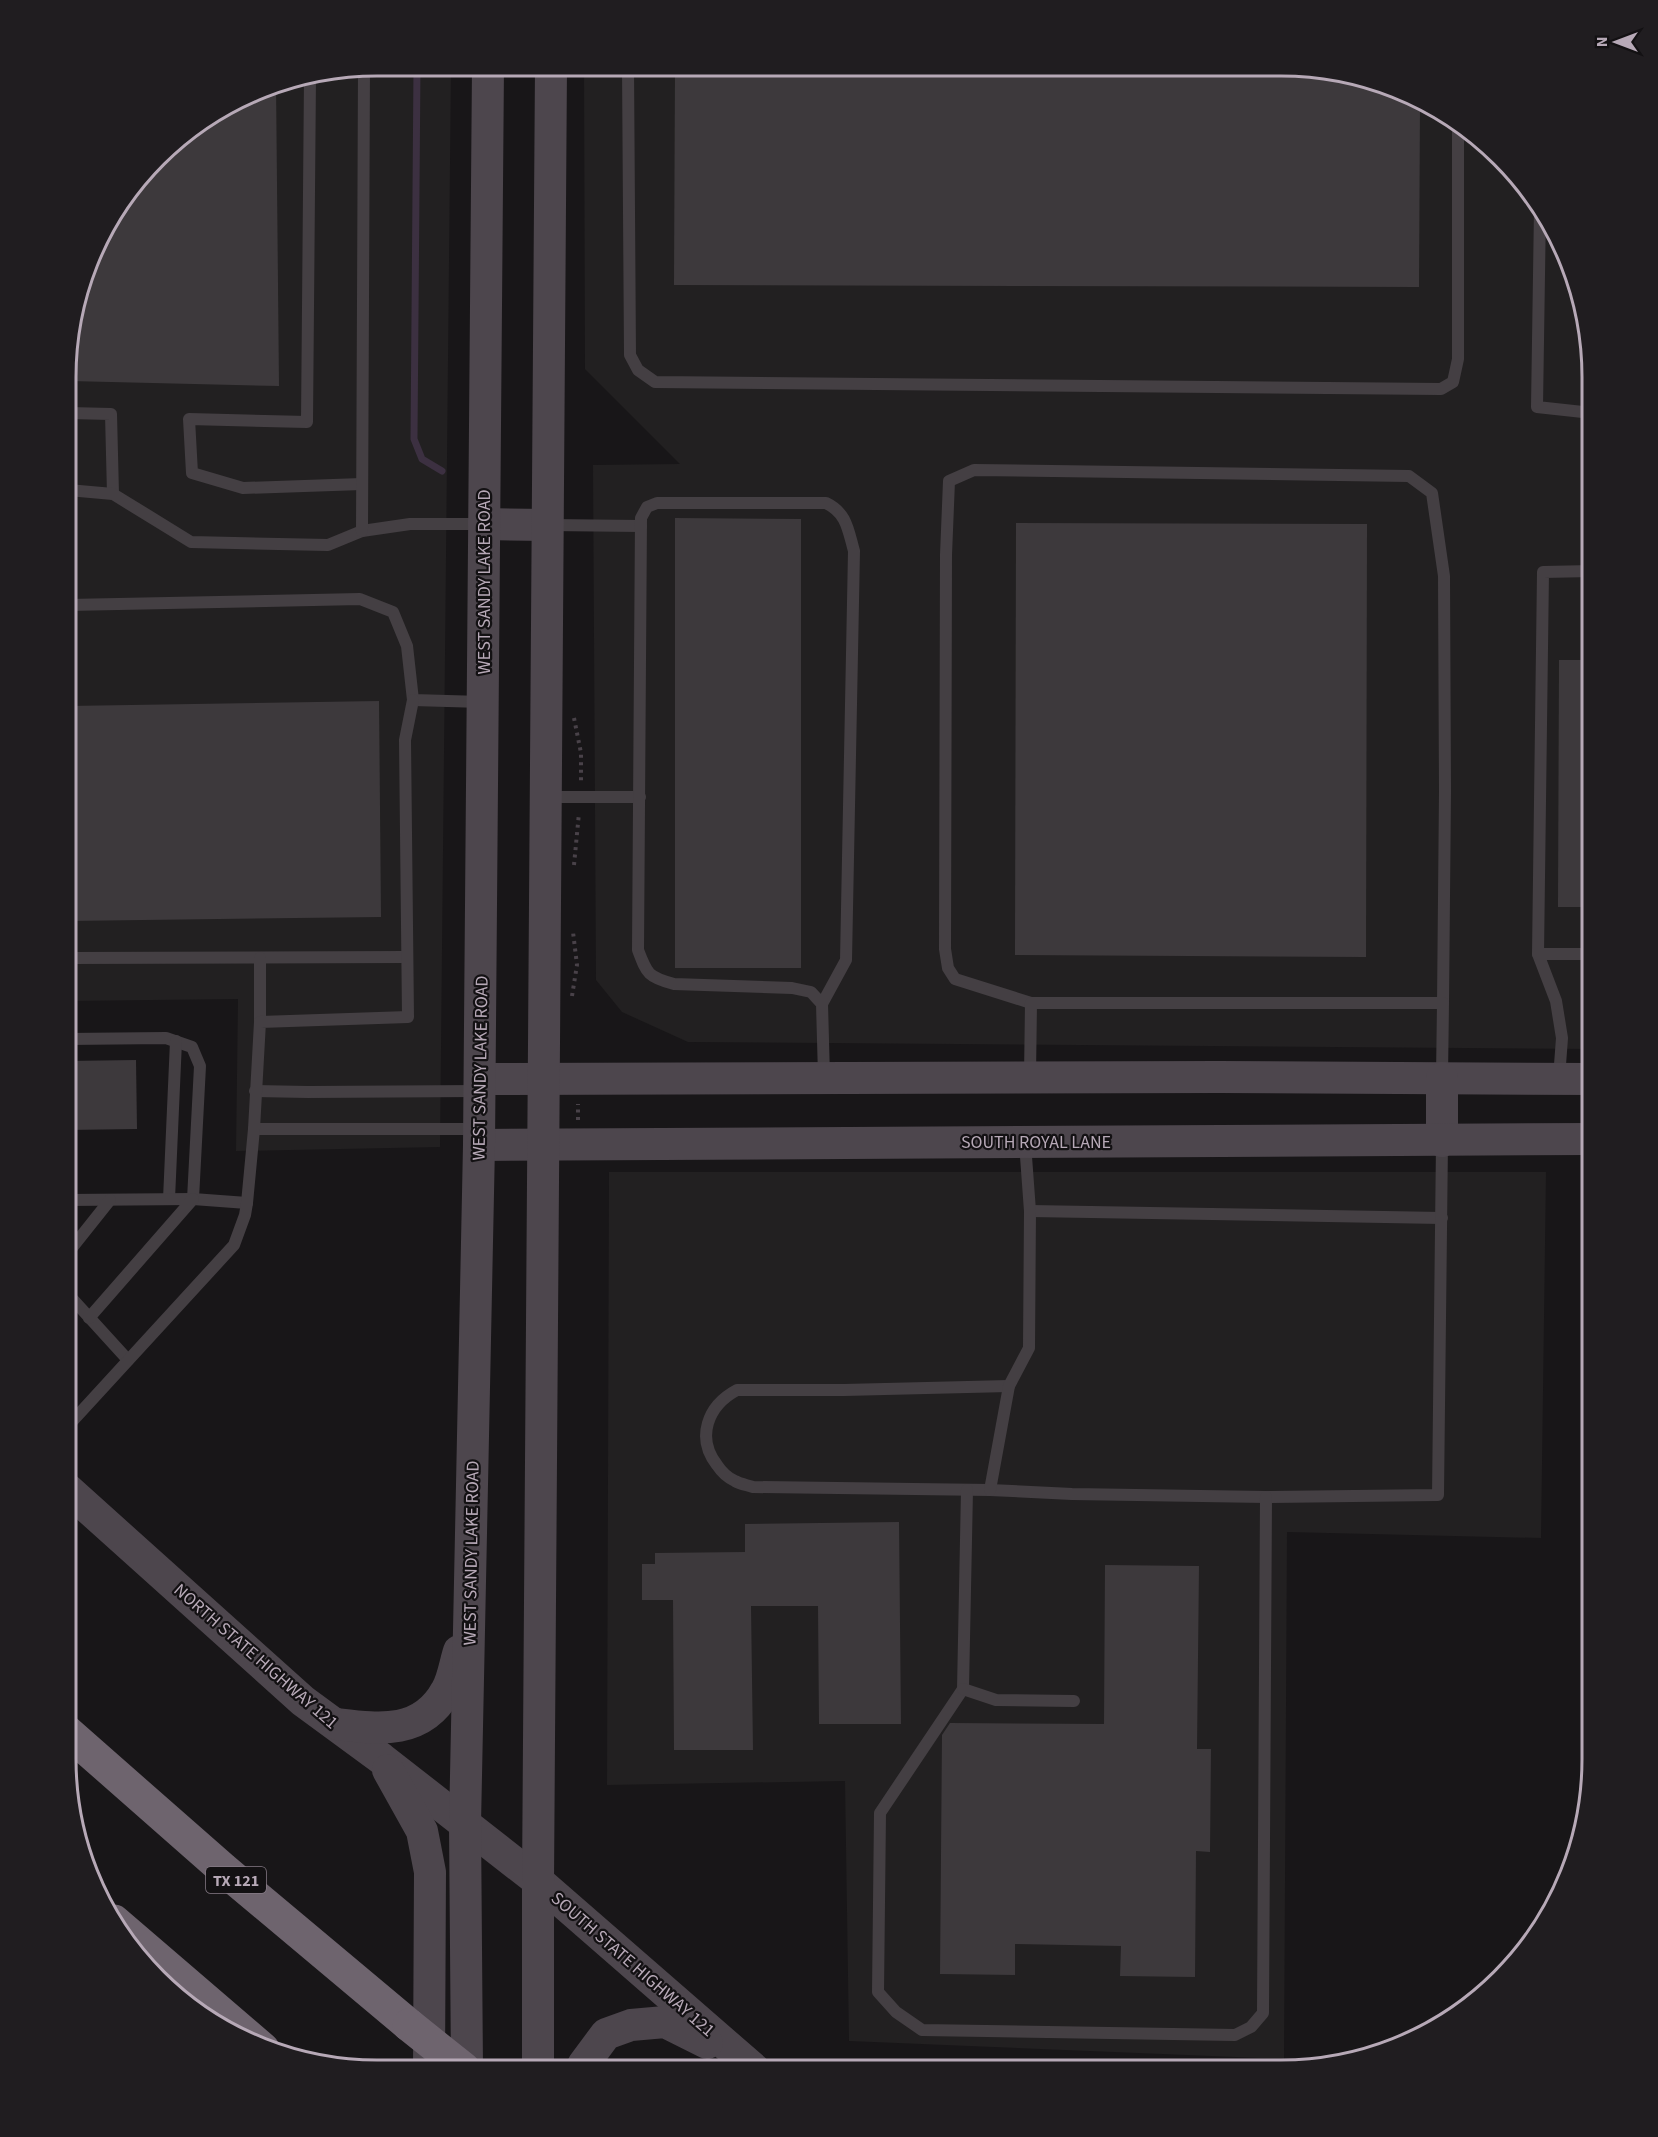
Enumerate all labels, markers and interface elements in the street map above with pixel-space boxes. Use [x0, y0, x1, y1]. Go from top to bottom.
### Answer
north arrow [1586, 12, 1646, 72]
text: N [1591, 37, 1613, 47]
street label: WEST SANDY LAKE ROAD [472, 490, 497, 674]
street label: WEST SANDY LAKE ROAD [466, 975, 495, 1161]
street label: SOUTH ROYAL LANE [961, 1130, 1111, 1155]
street label: WEST SANDY LAKE ROAD [457, 1460, 486, 1646]
street label: NORTH STATE HIGHWAY 121 [168, 1578, 343, 1735]
road number: TX 121 [206, 1867, 266, 1893]
street label: SOUTH STATE HIGHWAY 121 [545, 1886, 720, 2043]

